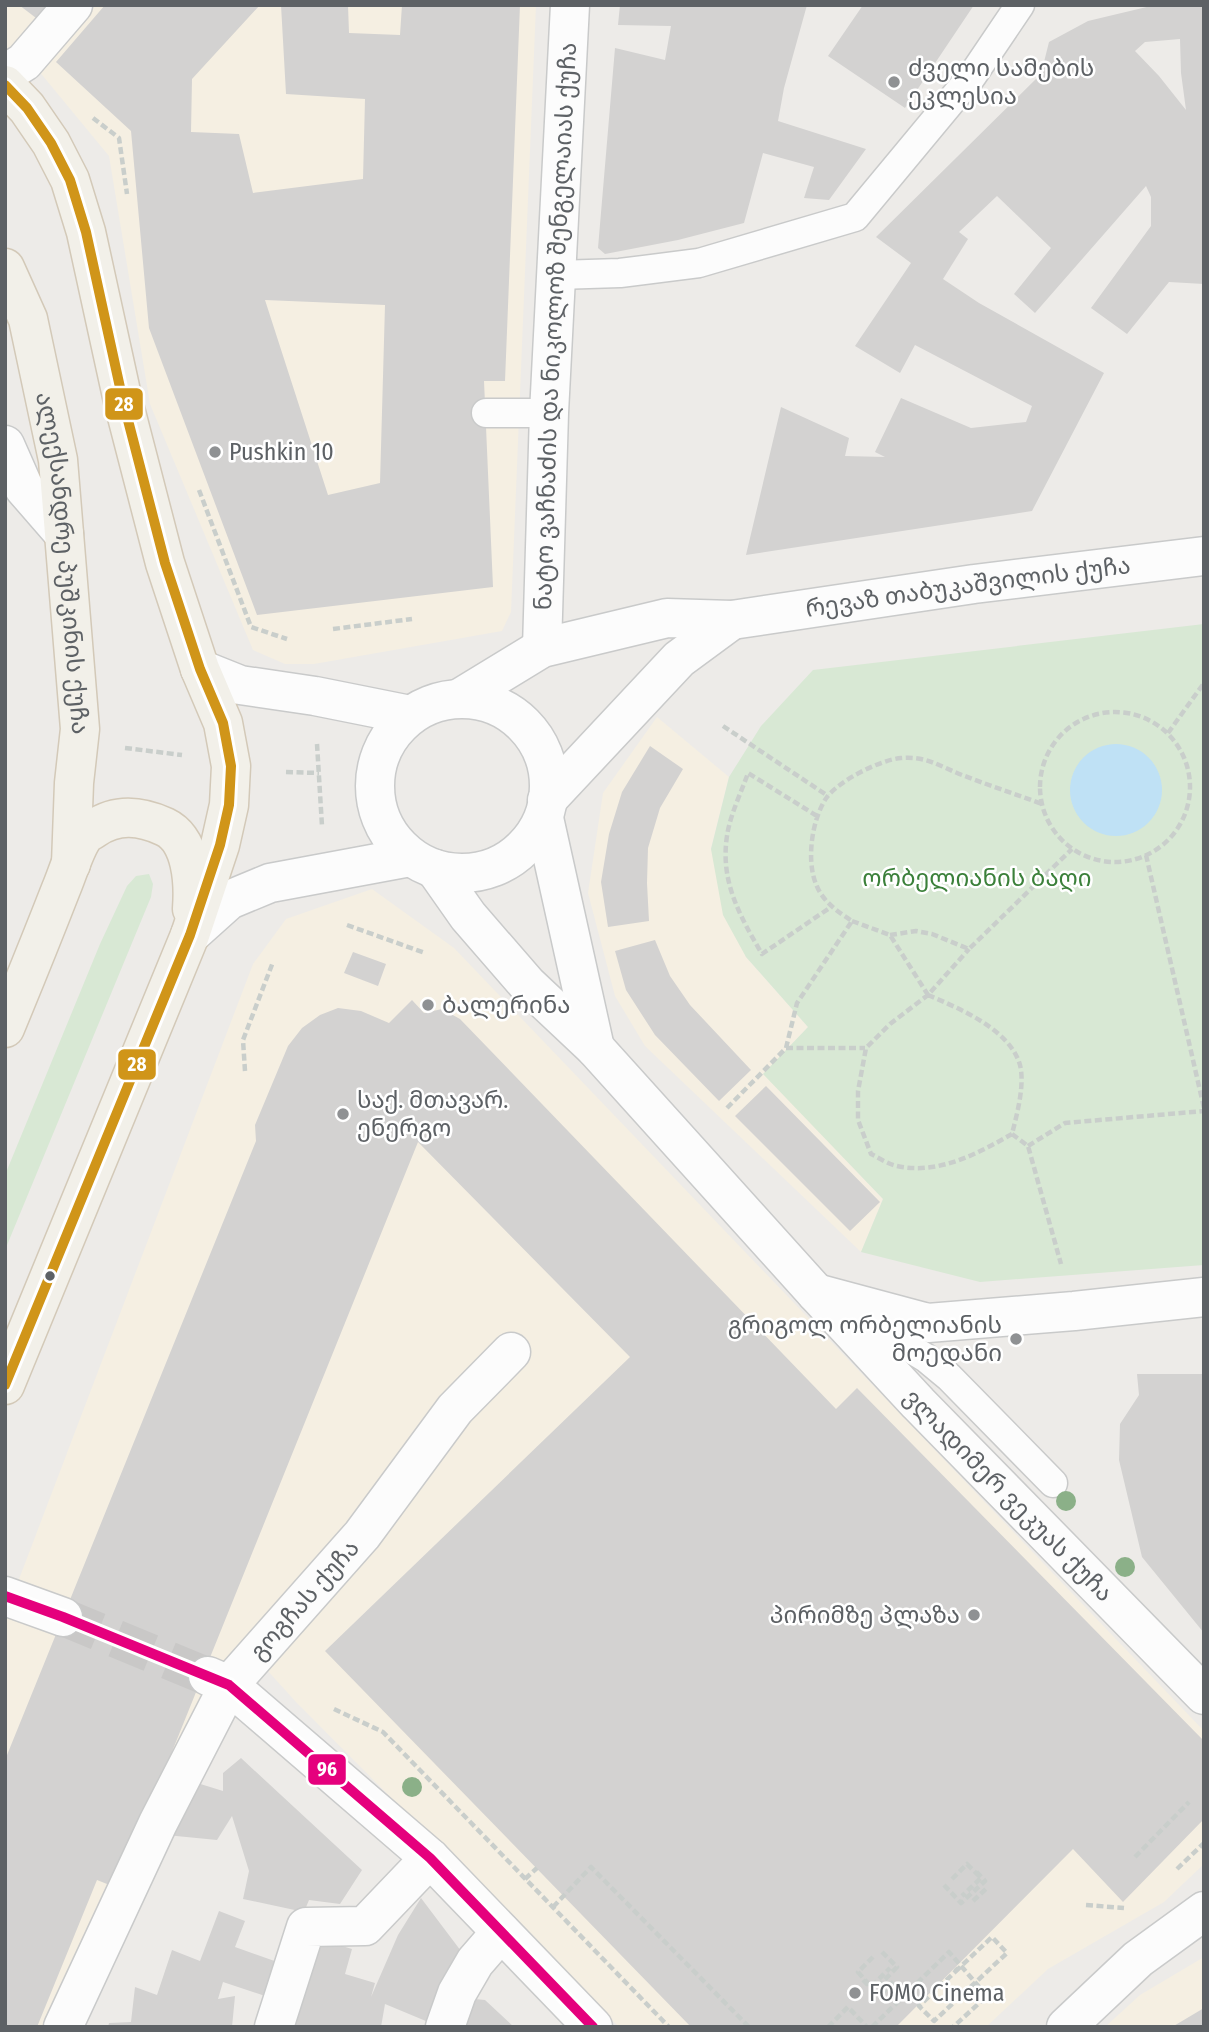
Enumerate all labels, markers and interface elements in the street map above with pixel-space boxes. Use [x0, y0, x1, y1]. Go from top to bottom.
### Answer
street label: ნატო ვაჩნაძის და ნიკოლოზ შენგელაიას ქუჩა [529, 42, 582, 611]
place label: ძველი სამების ეკლესია [908, 54, 1094, 110]
marker: ძველი სამების ეკლესია [886, 74, 902, 90]
line badge: 28 [104, 387, 144, 421]
street label: ალექსანდრე პუშკინის ქუჩა [30, 389, 94, 735]
text: 28 [114, 393, 133, 416]
place label: Pushkin 10 [229, 438, 334, 466]
marker: Pushkin 10 [207, 444, 223, 460]
street label: რევაზ თაბუკაშვილის ქუჩა [804, 551, 1132, 623]
park label: ორბელიანის ბაღი [862, 864, 1092, 893]
place label: ბალერინა [442, 991, 570, 1019]
marker: ბალერინა [420, 997, 436, 1013]
line badge: 28 [117, 1048, 157, 1081]
text: 28 [127, 1053, 146, 1076]
place label: საქ. მთავარ. ენერგო [357, 1086, 508, 1142]
marker: საქ. მთავარ. ენერგო [335, 1106, 351, 1122]
unlabelled marker [43, 1269, 57, 1283]
place label: გრიგოლ ორბელიანის მოედანი [728, 1311, 1002, 1367]
marker: გრიგოლ ორბელიანის მოედანი [1008, 1331, 1024, 1347]
street label: ვლადიმერ ვეკუას ქუჩა [898, 1383, 1119, 1607]
street label: გოგჩას ქუჩა [244, 1534, 365, 1666]
place label: პირიმზე პლაზა [770, 1601, 960, 1629]
marker: პირიმზე პლაზა [966, 1607, 982, 1623]
line badge: 96 [307, 1753, 347, 1786]
text: 96 [317, 1758, 337, 1781]
place label: FOMO Cinema [869, 1979, 1005, 2007]
marker: FOMO Cinema [847, 1985, 863, 2001]

